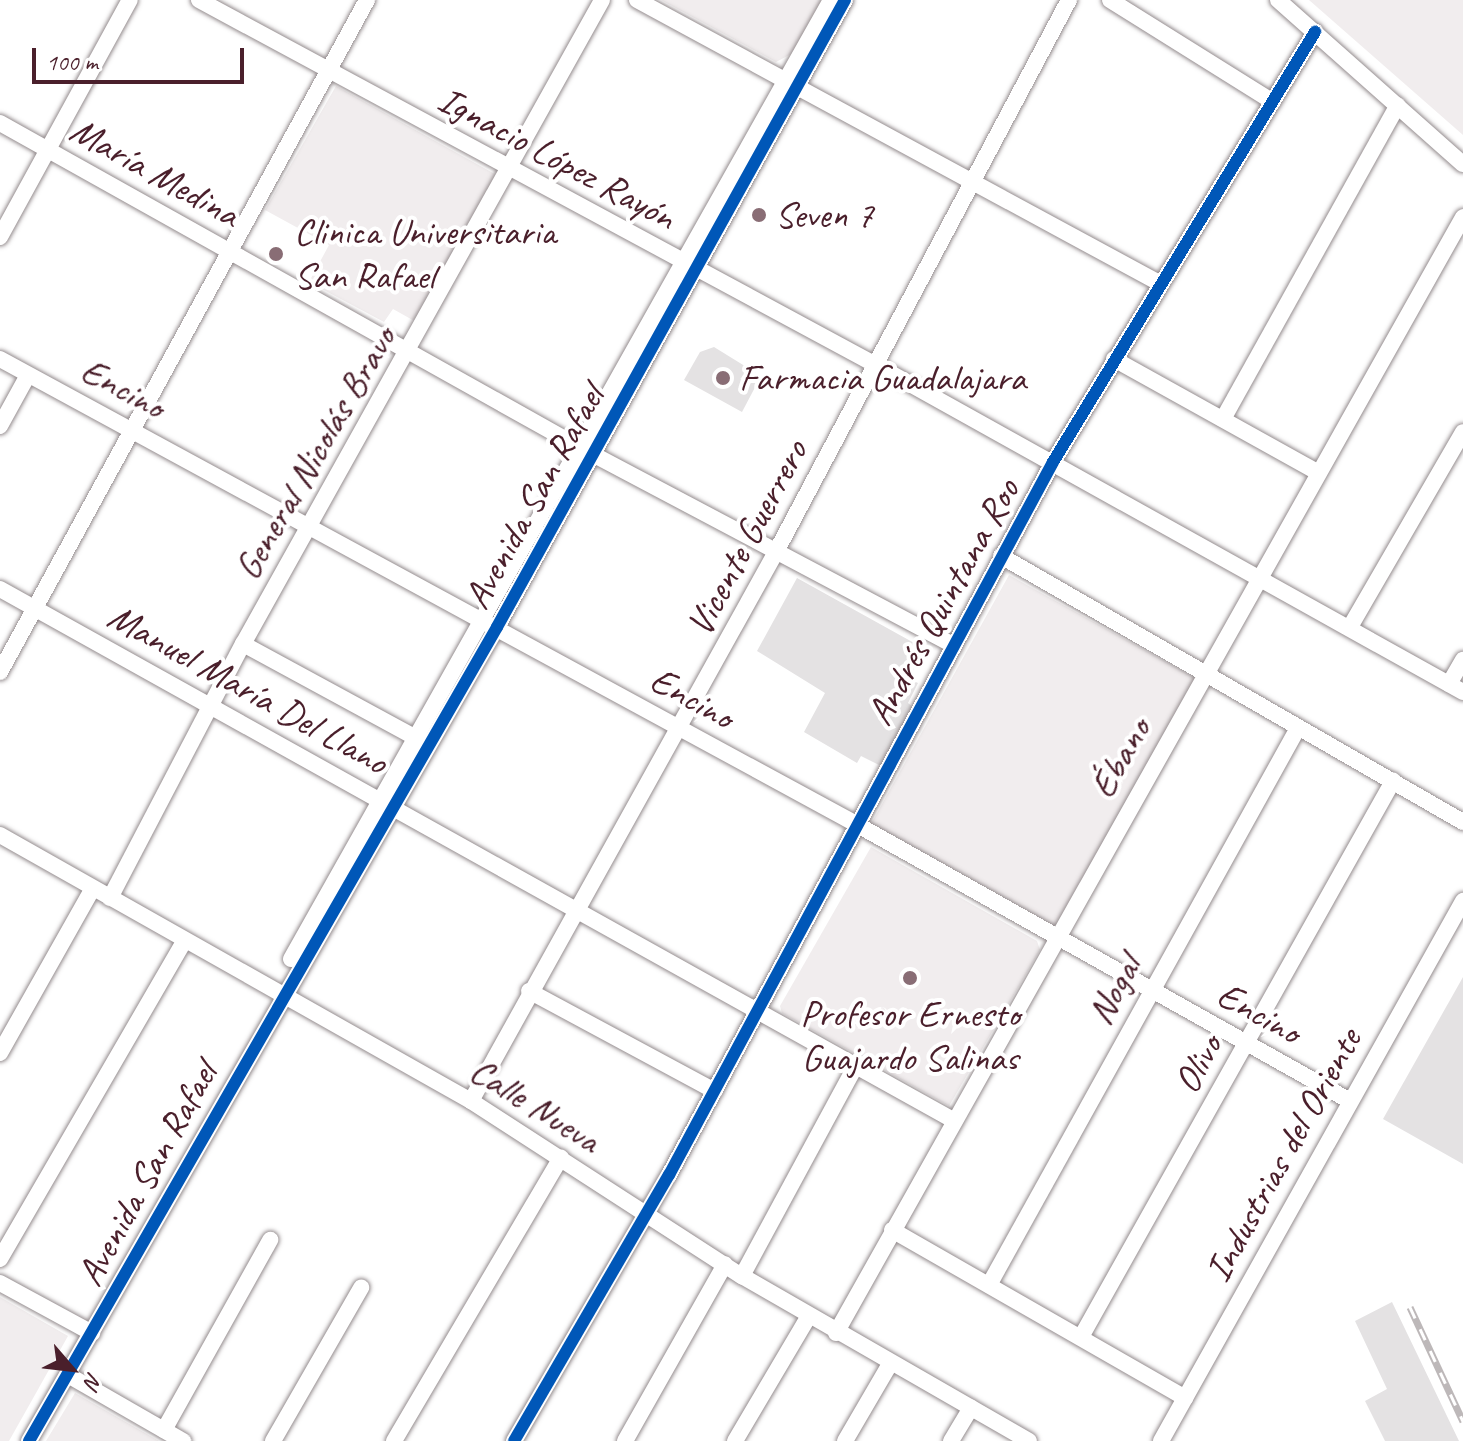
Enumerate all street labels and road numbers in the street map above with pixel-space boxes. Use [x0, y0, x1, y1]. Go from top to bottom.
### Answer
street label: Ignacio López Rayón [430, 76, 684, 240]
street label: María Medina [63, 107, 247, 237]
street label: General Nicolás Bravo [224, 319, 406, 587]
street label: Encino [73, 347, 173, 429]
street label: Avenida San Rafael [453, 376, 615, 618]
street label: Vicente Guerrero [677, 433, 817, 643]
street label: Andrés Quintana Roo [857, 471, 1029, 733]
street label: Manuel María Del Llano [99, 593, 397, 785]
street label: Encino [642, 657, 742, 739]
street label: Ébano [1079, 710, 1161, 806]
street label: Nogal [1077, 948, 1151, 1032]
street label: Encino [1209, 972, 1309, 1054]
street label: Industrias del Oriente [1195, 1021, 1371, 1289]
street label: Olivo [1164, 1027, 1232, 1101]
street label: Calle Nueva [461, 1047, 609, 1163]
street label: Avenida San Rafael [66, 1053, 228, 1295]

